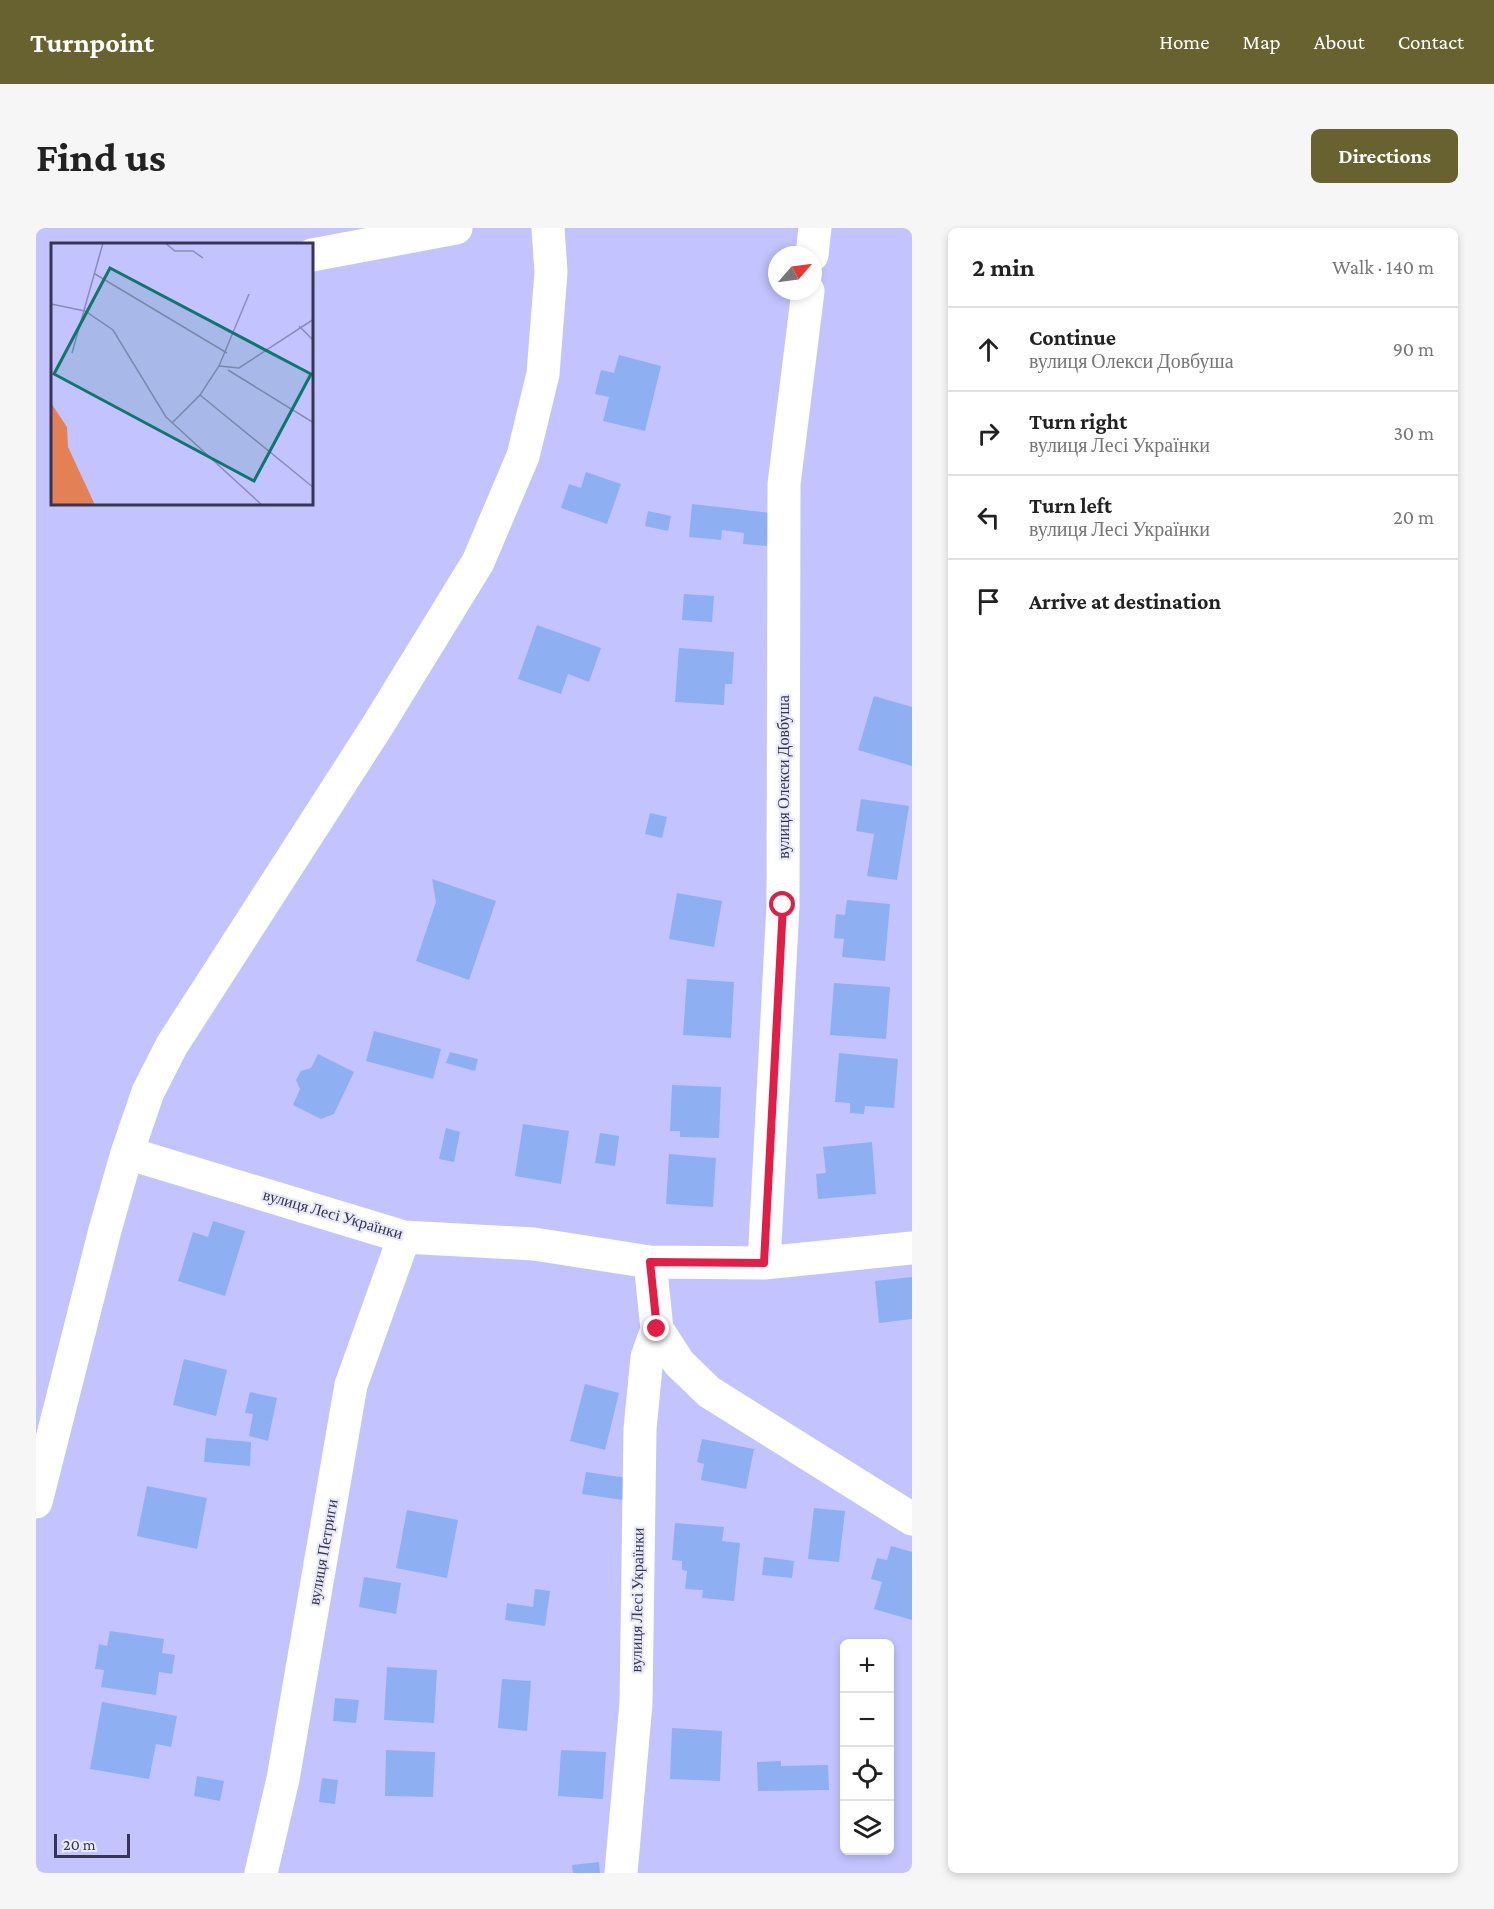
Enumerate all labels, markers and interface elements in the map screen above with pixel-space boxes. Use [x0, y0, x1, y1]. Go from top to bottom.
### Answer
text: Turnpoint [30, 27, 154, 58]
text: Home [1159, 30, 1209, 54]
text: Map [1242, 30, 1281, 54]
text: About [1314, 30, 1365, 54]
text: Contact [1398, 30, 1464, 54]
button: Directions [1311, 129, 1458, 183]
text: Find us [36, 133, 166, 180]
inset map [51, 243, 314, 506]
north arrow [768, 246, 822, 300]
text: 2 min [972, 253, 1035, 282]
text: Walk · 140 m [1332, 256, 1434, 278]
text: Continue [1029, 325, 1116, 350]
icon: ahead [972, 333, 1005, 366]
text: 90 m [1393, 338, 1434, 360]
text: вулиця Олекси Довбуша [1029, 350, 1234, 372]
text: Turn right [1029, 409, 1127, 434]
icon: right [972, 417, 1005, 450]
text: 30 m [1393, 422, 1434, 444]
text: вулиця Лесі Українки [1029, 434, 1210, 456]
text: Turn left [1029, 493, 1112, 518]
icon: left [972, 501, 1005, 534]
text: 20 m [1393, 506, 1434, 528]
text: вулиця Лесі Українки [1029, 518, 1210, 540]
icon: arrive [972, 585, 1005, 618]
text: Arrive at destination [1029, 589, 1221, 614]
street label: вулиця Олекси Довбуша [775, 695, 793, 859]
route start [769, 891, 795, 917]
street label: вулиця Лесі Українки [261, 1186, 405, 1243]
route end [643, 1315, 669, 1341]
street label: вулиця Петриги [305, 1497, 342, 1606]
street label: вулиця Лесі Українки [627, 1527, 648, 1673]
map controls [840, 1639, 894, 1855]
button: + [840, 1639, 894, 1693]
button: − [840, 1693, 894, 1747]
button: locate [840, 1747, 894, 1801]
button: layers [840, 1801, 894, 1855]
scale bar [54, 1831, 130, 1858]
text: 20 m [63, 1836, 96, 1853]

